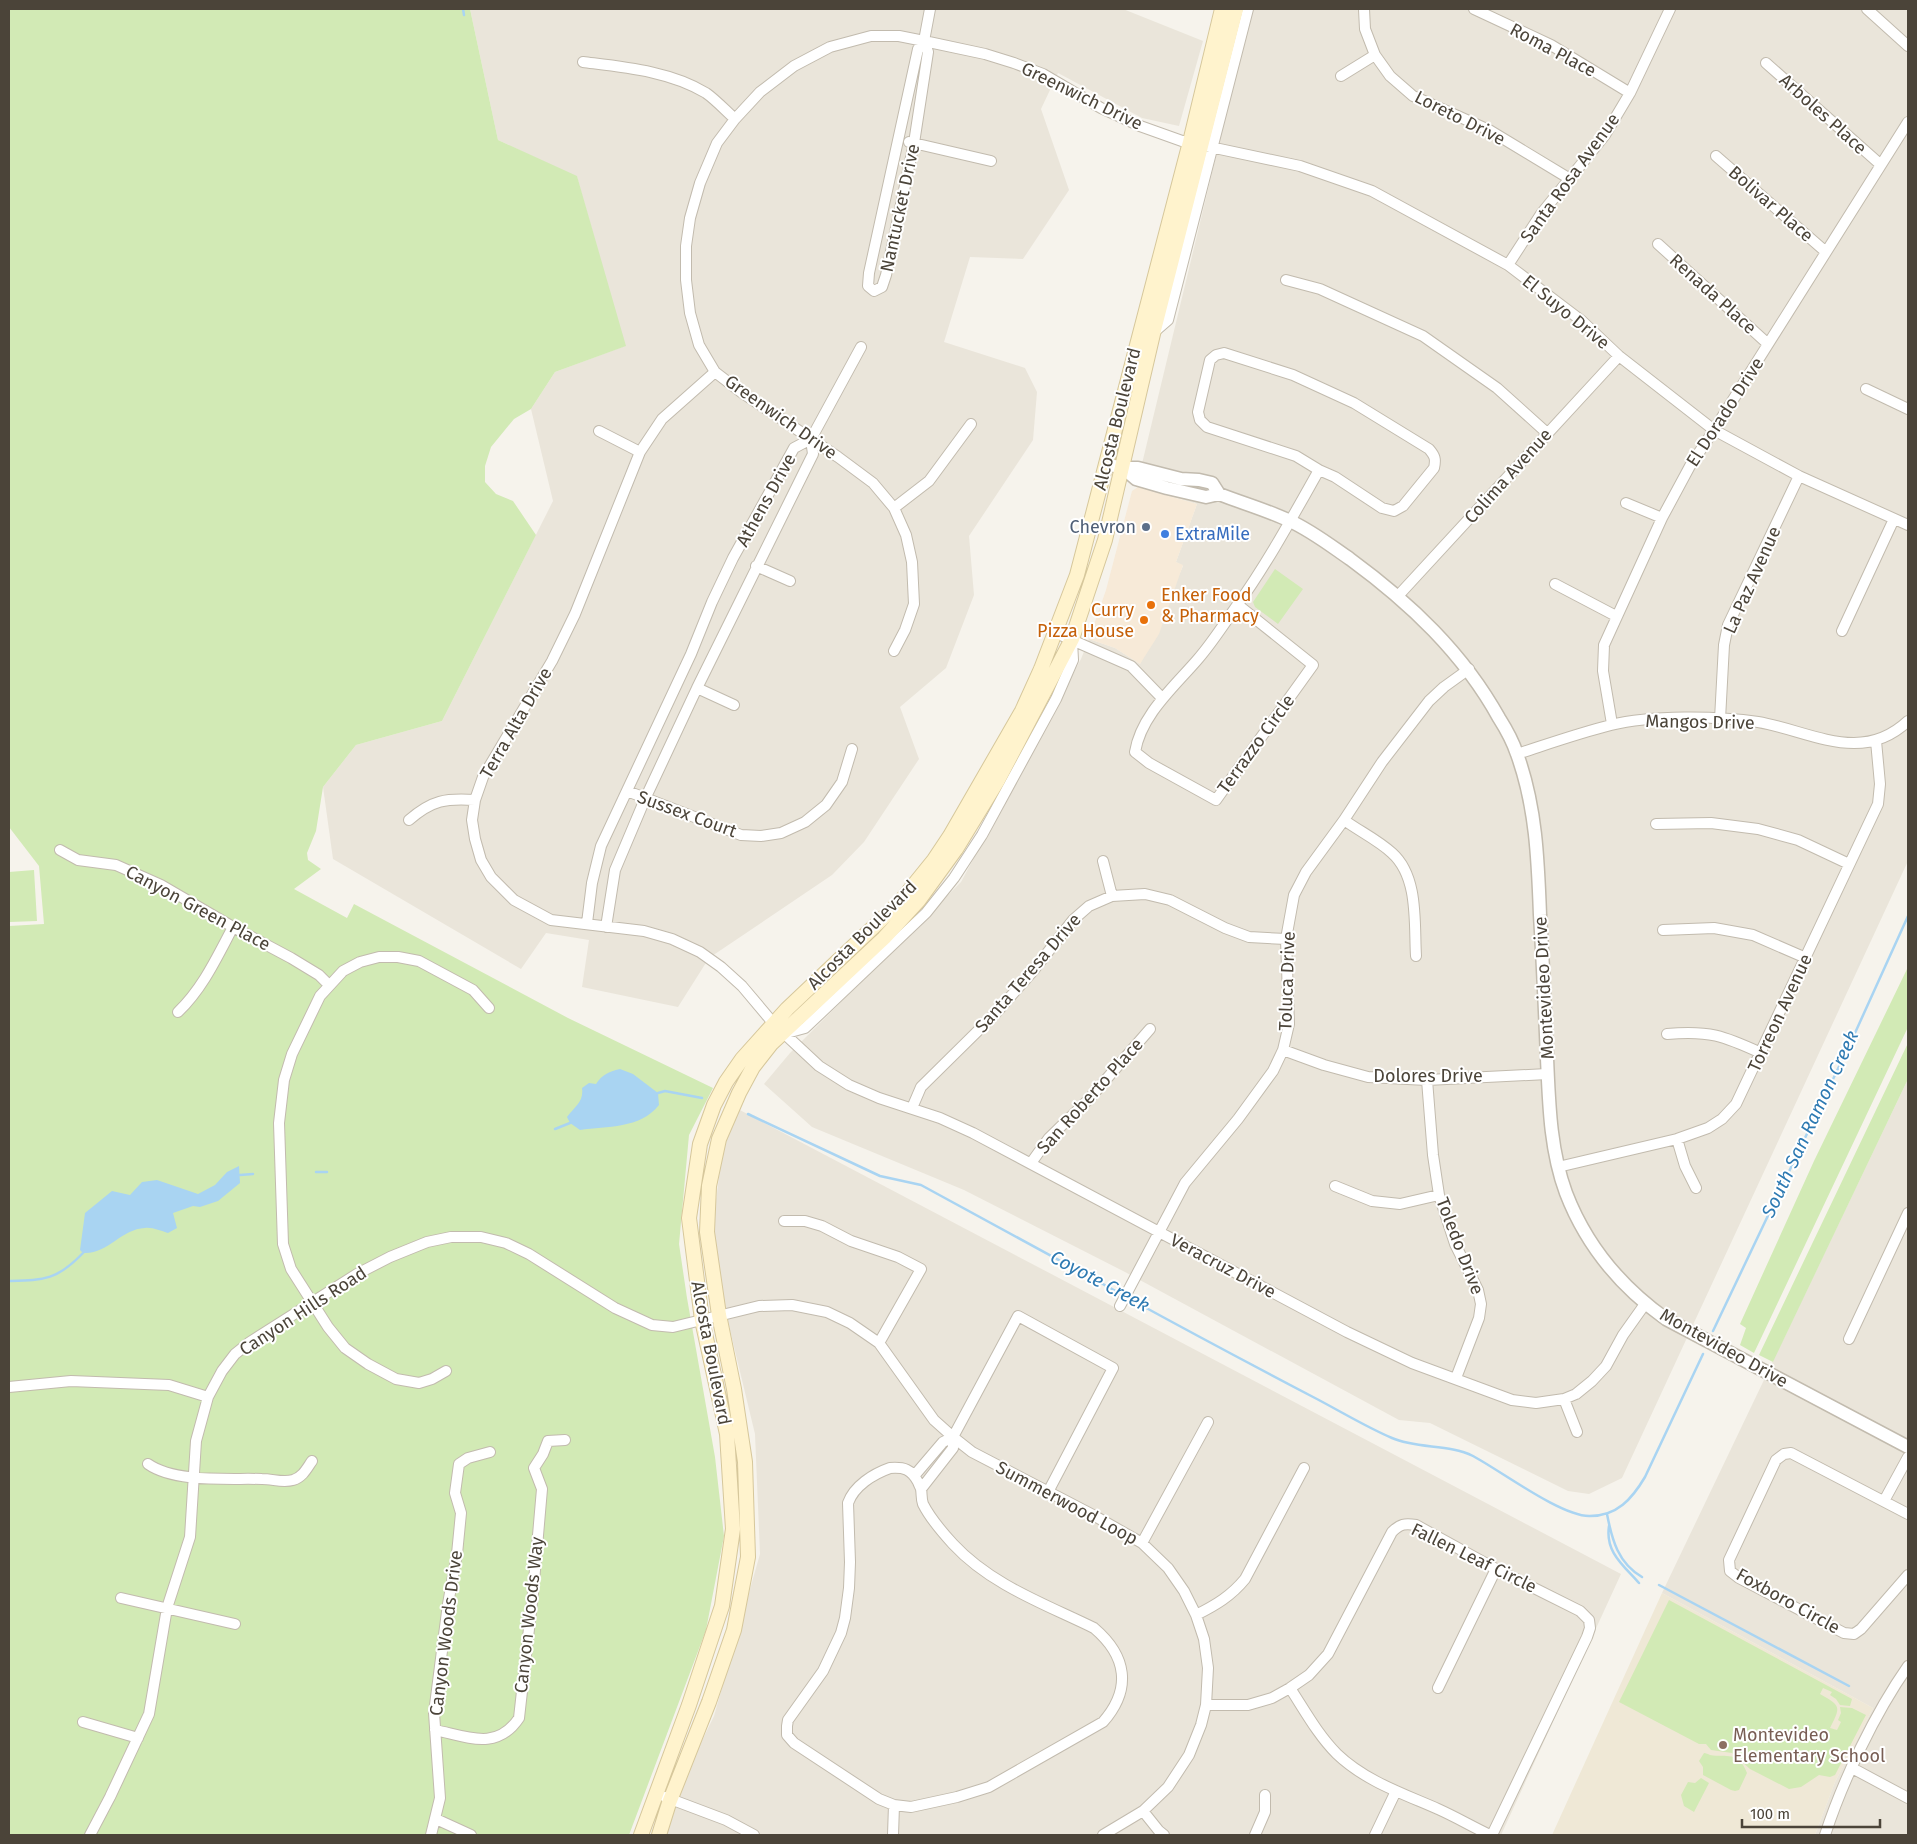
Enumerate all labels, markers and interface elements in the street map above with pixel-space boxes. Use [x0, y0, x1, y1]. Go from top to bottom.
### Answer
street label: Roma Place [1506, 18, 1600, 82]
street label: Greenwich Drive [1018, 57, 1146, 135]
street label: Arboles Place [1775, 69, 1871, 159]
street label: Loreto Drive [1411, 86, 1509, 150]
street label: Santa Rosa Avenue [1516, 109, 1624, 247]
street label: Nantucket Drive [876, 142, 924, 274]
street label: Bolivar Place [1724, 161, 1818, 247]
street label: Renada Place [1665, 249, 1761, 339]
street label: El Suyo Drive [1518, 270, 1614, 354]
street label: Alcosta Boulevard [1089, 346, 1145, 492]
street label: El Dorado Drive [1681, 353, 1769, 471]
street label: Greenwich Drive [721, 370, 841, 464]
street label: Colima Avenue [1460, 424, 1556, 528]
street label: Athens Drive [731, 450, 801, 550]
place label: Chevron [1069, 516, 1136, 538]
marker: Chevron [1140, 521, 1152, 533]
place label: ExtraMile [1175, 523, 1250, 545]
street label: La Paz Avenue [1719, 523, 1785, 637]
marker: ExtraMile [1159, 528, 1171, 540]
place label: Enker Food & Pharmacy [1161, 584, 1259, 627]
place label: Curry Pizza House [1037, 599, 1134, 642]
marker: Enker Food & Pharmacy [1145, 599, 1157, 611]
marker: Curry Pizza House [1138, 614, 1150, 626]
street label: Terra Alta Drive [475, 664, 557, 782]
street label: Terrazzo Circle [1213, 690, 1299, 798]
street label: Mangos Drive [1645, 710, 1755, 734]
street label: Sussex Court [634, 786, 740, 842]
street label: Canyon Green Place [122, 861, 274, 955]
street label: Alcosta Boulevard [803, 876, 921, 994]
street label: Santa Teresa Drive [970, 909, 1086, 1037]
street label: Montevideo Drive [1529, 916, 1559, 1060]
street label: Toluca Drive [1274, 931, 1300, 1031]
street label: Torreon Avenue [1743, 951, 1817, 1075]
water label: South San Ramon Creek [1756, 1027, 1863, 1222]
street label: San Roberto Place [1032, 1034, 1148, 1158]
street label: Dolores Drive [1373, 1065, 1483, 1087]
street label: Toledo Drive [1431, 1194, 1489, 1298]
street label: Veracruz Drive [1166, 1229, 1280, 1303]
water label: Coyote Creek [1046, 1245, 1154, 1317]
street label: Canyon Hills Road [235, 1262, 371, 1360]
street label: Alcosta Boulevard [686, 1279, 736, 1427]
street label: Montevideo Drive [1656, 1304, 1792, 1392]
street label: Summerwood Loop [992, 1456, 1142, 1550]
street label: Fallen Leaf Circle [1408, 1518, 1540, 1598]
street label: Canyon Woods Way [510, 1536, 548, 1694]
street label: Canyon Woods Drive [425, 1549, 467, 1717]
street label: Foxboro Circle [1732, 1563, 1844, 1639]
place label: Montevideo Elementary School [1733, 1724, 1885, 1767]
marker: Montevideo Elementary School [1717, 1739, 1729, 1751]
scale bar [1742, 1796, 1880, 1828]
text: 100 m [1750, 1805, 1790, 1823]

